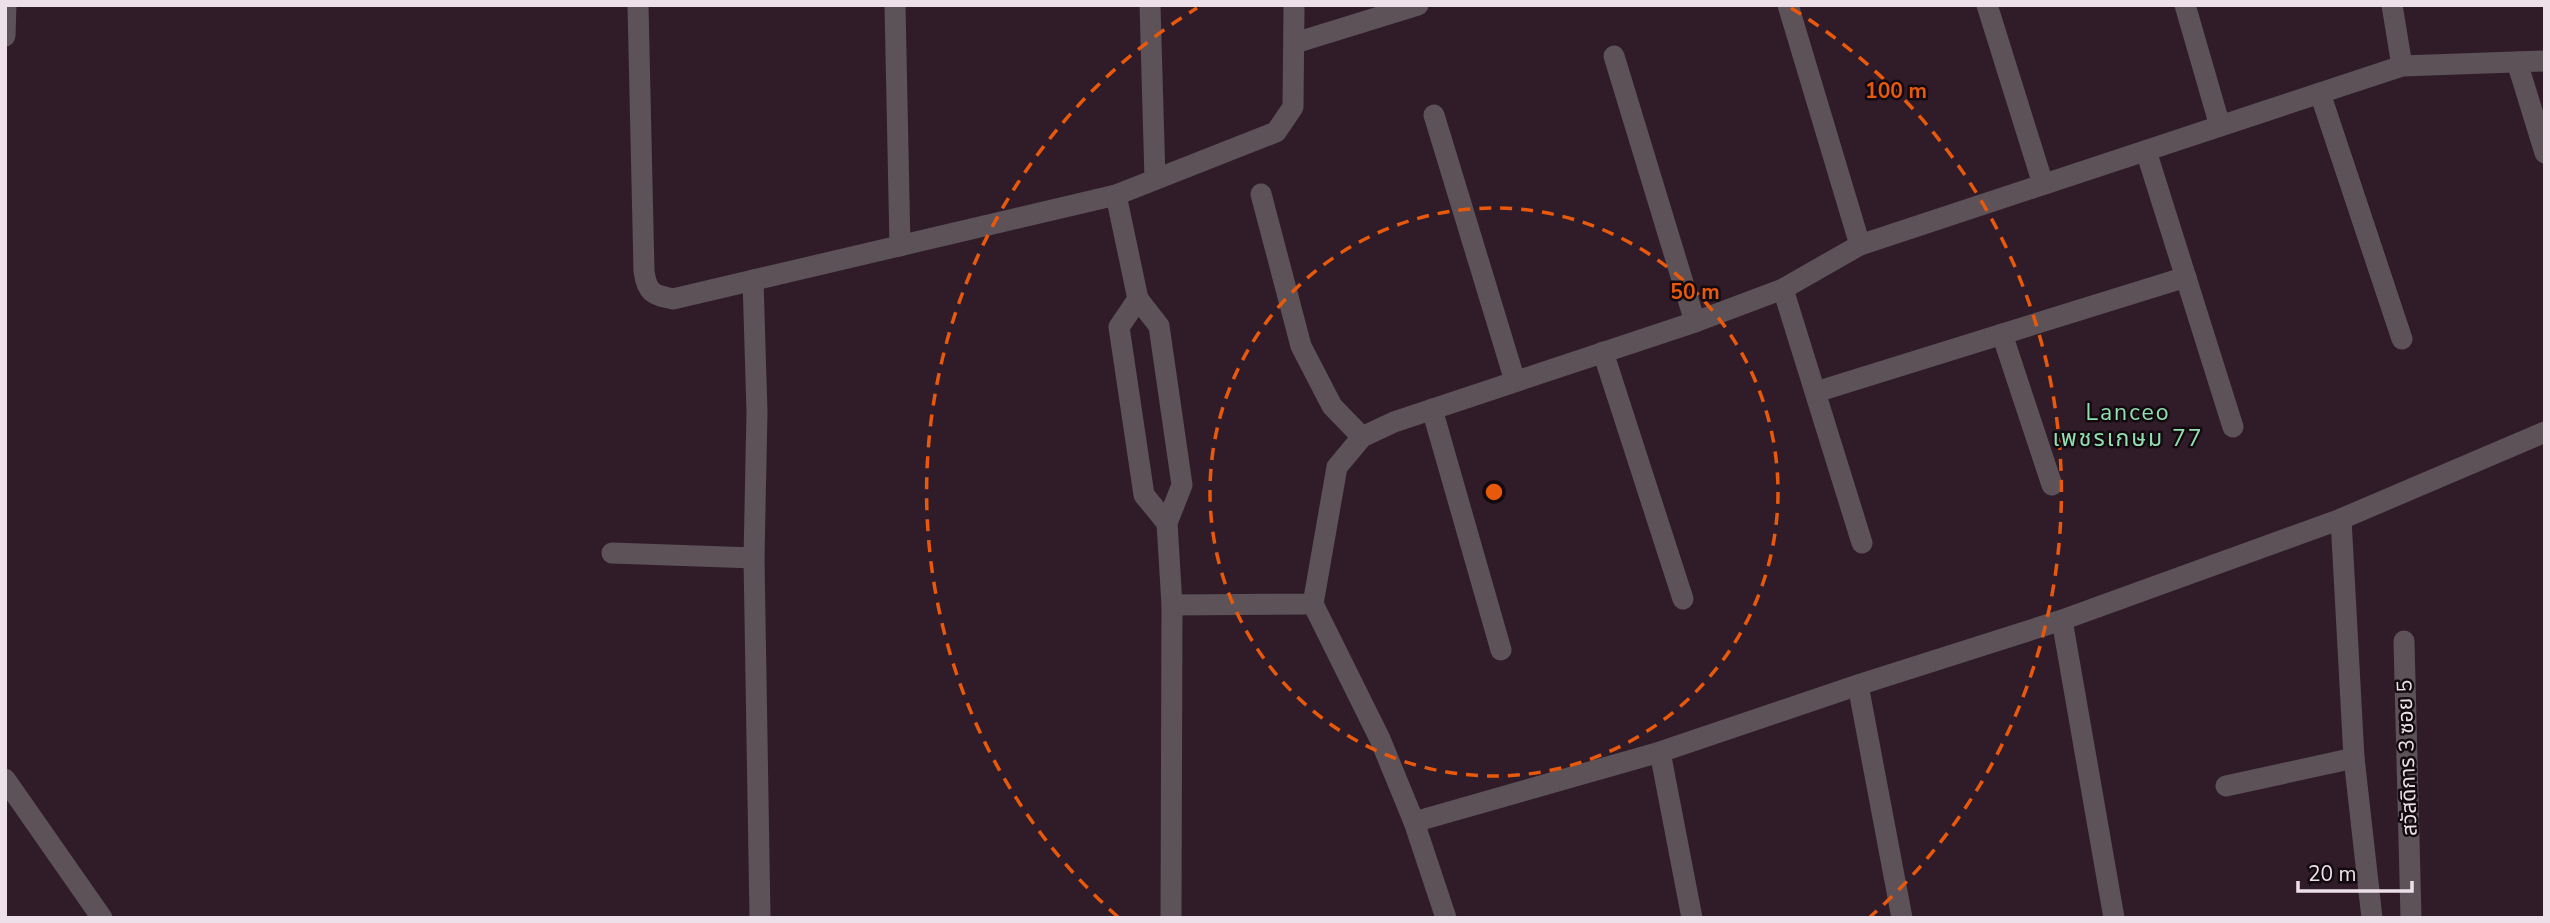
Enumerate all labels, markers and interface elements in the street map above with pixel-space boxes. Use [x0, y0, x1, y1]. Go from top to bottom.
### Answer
text: 100 m [1865, 77, 1927, 105]
text: 50 m [1670, 278, 1720, 306]
district label: Lanceo เพชรเกษม 77 [2052, 397, 2204, 454]
centre of rings [1482, 480, 1506, 504]
street label: สวัสดิการ 3 ซอย 5 [2390, 679, 2424, 837]
scale bar [2298, 850, 2412, 894]
text: 20 m [2308, 860, 2357, 888]

